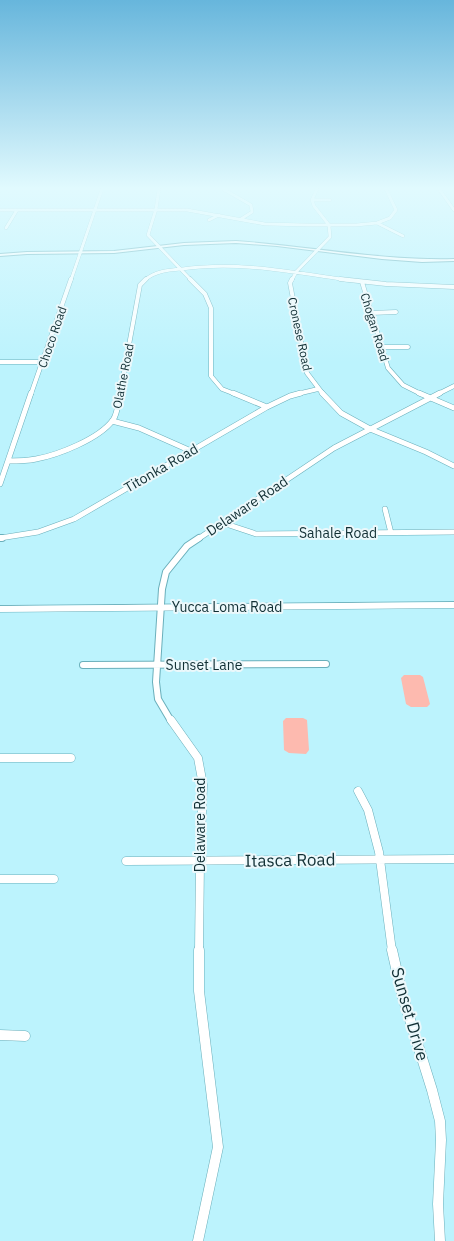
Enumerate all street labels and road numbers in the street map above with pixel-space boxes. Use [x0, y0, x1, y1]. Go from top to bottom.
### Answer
street label: Chogan Road [357, 291, 393, 363]
street label: Cronese Road [285, 296, 315, 372]
street label: Choco Road [34, 304, 70, 370]
street label: Olathe Road [109, 342, 137, 410]
street label: Titonka Road [121, 440, 201, 496]
street label: Delaware Road [203, 472, 291, 540]
street label: Sahale Road [299, 524, 377, 542]
street label: Yucca Loma Road [172, 598, 282, 616]
street label: Sunset Lane [166, 656, 243, 674]
street label: Delaware Road [191, 778, 209, 872]
street label: Itasca Road [244, 848, 336, 872]
street label: Sunset Drive [386, 965, 434, 1063]

